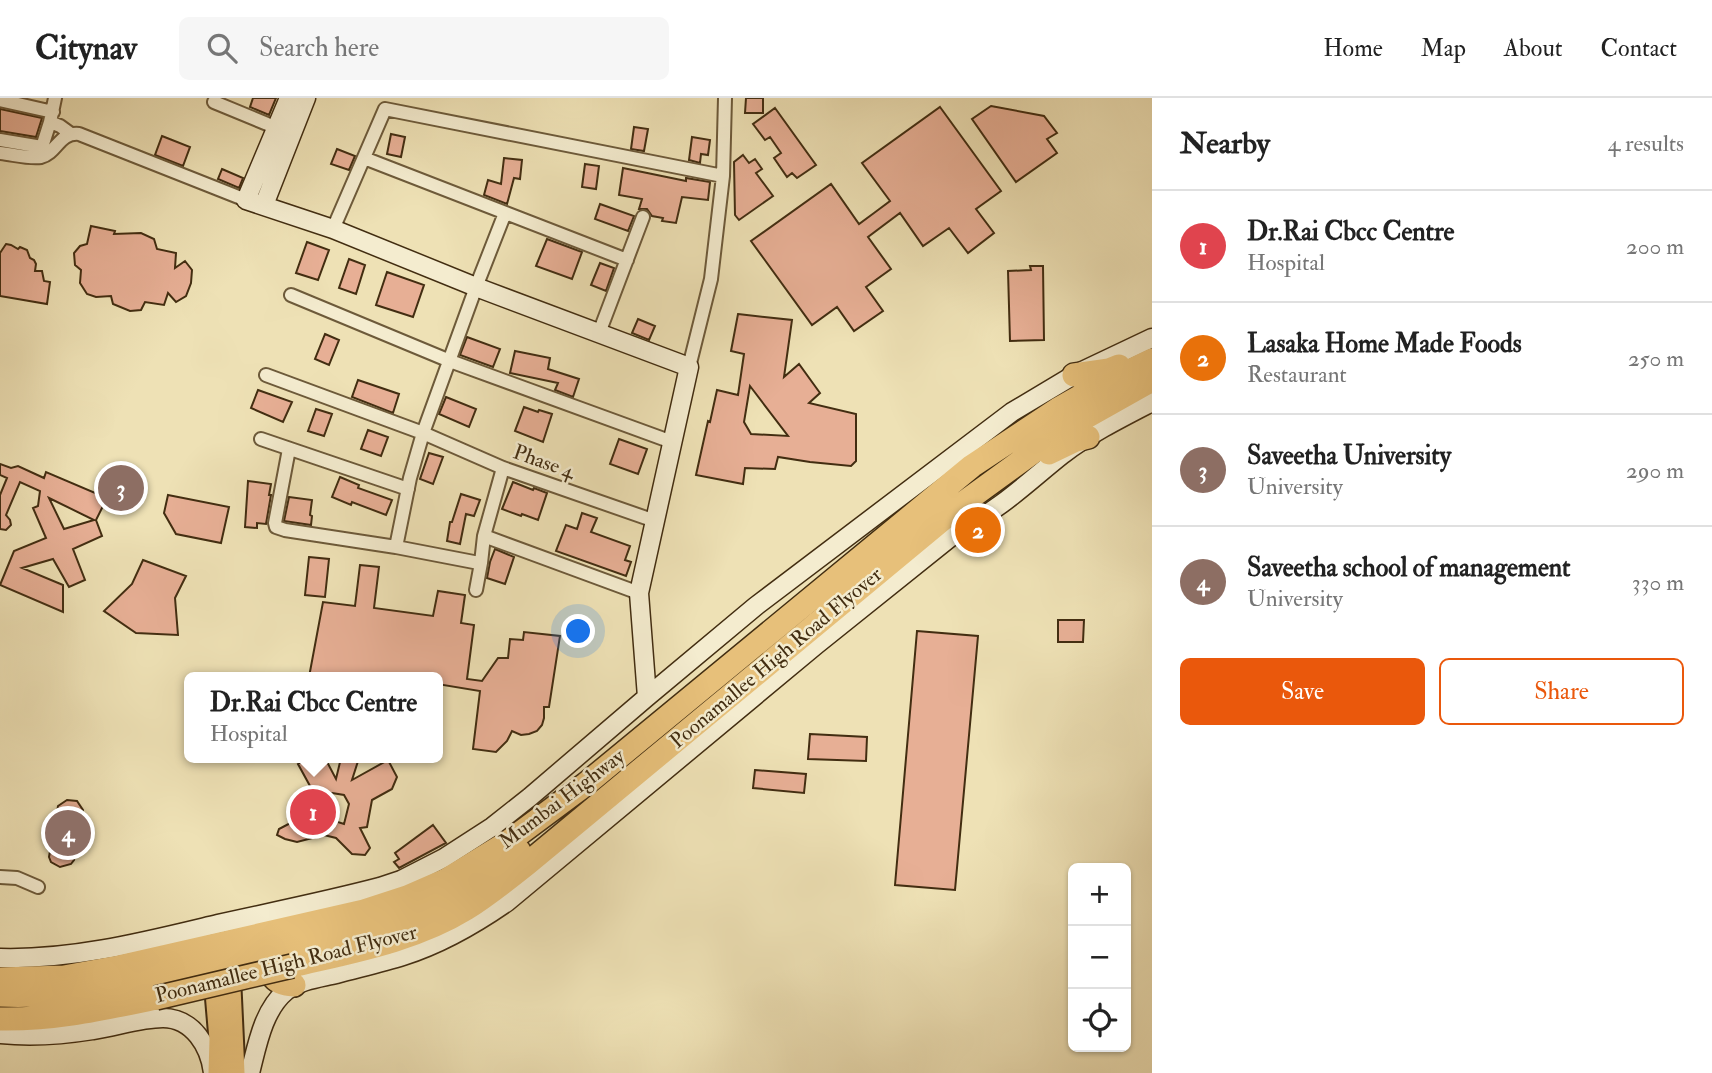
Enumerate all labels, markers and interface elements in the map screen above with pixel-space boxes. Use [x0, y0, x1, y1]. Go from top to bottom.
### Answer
search box [179, 17, 669, 80]
text: Citynav [35, 28, 137, 69]
icon: search [203, 29, 241, 67]
text: Search here [259, 32, 379, 64]
text: Home [1323, 33, 1383, 64]
text: Map [1421, 33, 1466, 64]
text: About [1504, 33, 1563, 64]
text: Contact [1601, 33, 1677, 64]
text: Nearby [1180, 125, 1270, 162]
text: 4 results [1608, 129, 1684, 158]
text: Dr.Rai Cbcc Centre [1247, 216, 1454, 248]
text: 1 [1199, 232, 1207, 261]
text: 200 m [1626, 232, 1684, 261]
text: Hospital [1247, 248, 1325, 277]
text: Lasaka Home Made Foods [1247, 328, 1522, 360]
text: 2 [1197, 344, 1209, 373]
text: 250 m [1628, 344, 1684, 373]
text: Restaurant [1247, 360, 1347, 389]
street label: Phase 4 [509, 438, 580, 486]
text: Saveetha University [1247, 440, 1451, 472]
text: 3 [1199, 456, 1207, 485]
text: 290 m [1626, 456, 1684, 485]
pin: 3 [98, 462, 144, 514]
text: University [1247, 472, 1343, 501]
pin: 2 [955, 504, 1001, 556]
text: Saveetha school of management [1247, 552, 1570, 584]
street label: Poonamallee High Road Flyover [664, 561, 888, 755]
text: 4 [1197, 568, 1209, 597]
text: 330 m [1632, 568, 1684, 597]
text: University [1247, 584, 1343, 613]
your location [561, 614, 595, 648]
button: Save [1180, 658, 1425, 725]
button: Share [1439, 658, 1684, 725]
popup [184, 672, 443, 763]
text: Dr.Rai Cbcc Centre [210, 687, 417, 719]
text: Hospital [210, 719, 288, 748]
street label: Mumbai Highway [494, 743, 631, 855]
pin: 1 [290, 786, 336, 838]
pin: 4 [45, 807, 91, 859]
map controls [1068, 863, 1131, 1052]
button: + [1068, 863, 1131, 926]
street label: Poonamallee High Road Flyover [152, 918, 420, 1010]
button: − [1068, 926, 1131, 989]
button: locate [1068, 989, 1131, 1052]

